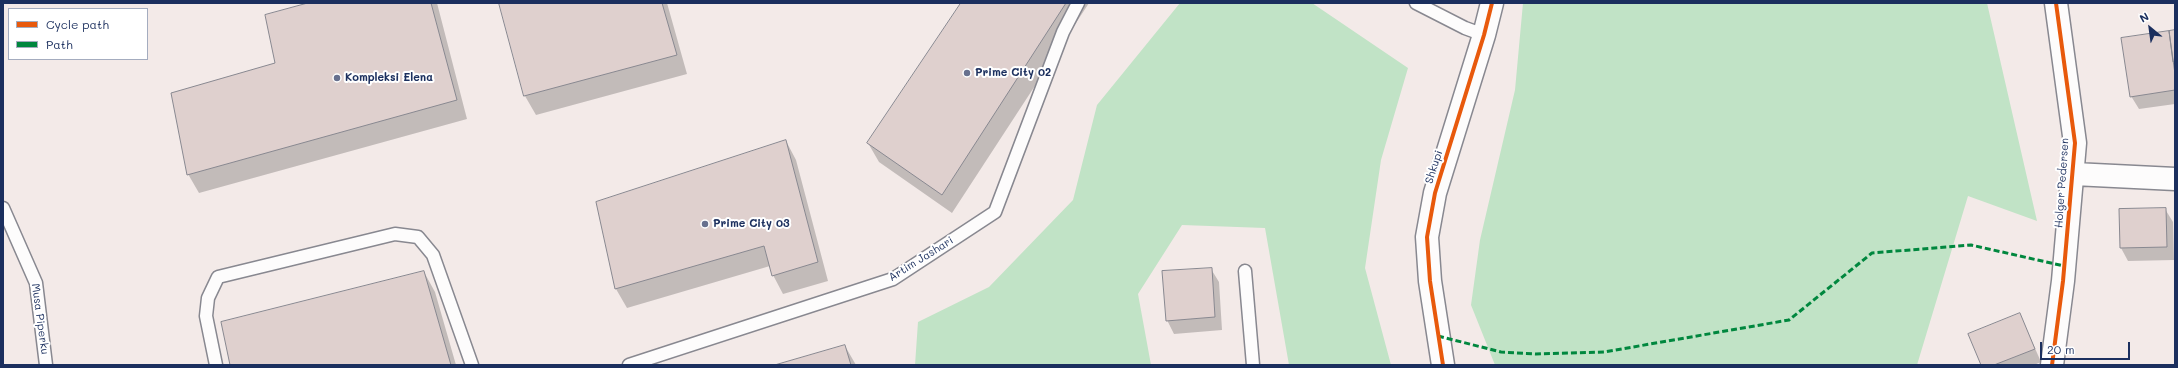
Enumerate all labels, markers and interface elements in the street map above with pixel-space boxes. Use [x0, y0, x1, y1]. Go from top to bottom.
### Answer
legend [8, 8, 148, 60]
north arrow [2130, 8, 2170, 48]
text: N [2137, 8, 2151, 26]
text: Cycle path [46, 16, 109, 32]
text: Path [46, 36, 73, 52]
place label: Prime City 02 [975, 66, 1051, 80]
marker: Prime City 02 [962, 68, 972, 78]
place label: Kompleksi Elena [345, 71, 433, 85]
marker: Kompleksi Elena [332, 73, 342, 83]
street label: Holger Pedersen [2052, 137, 2072, 229]
street label: Shkupi [1422, 149, 1446, 185]
place label: Prime City 03 [713, 217, 790, 231]
marker: Prime City 03 [700, 219, 710, 229]
street label: Artim Jashari [886, 234, 956, 284]
street label: Musa Piperku [28, 283, 52, 355]
scale bar [2042, 334, 2132, 360]
text: 20 m [2047, 341, 2075, 357]

